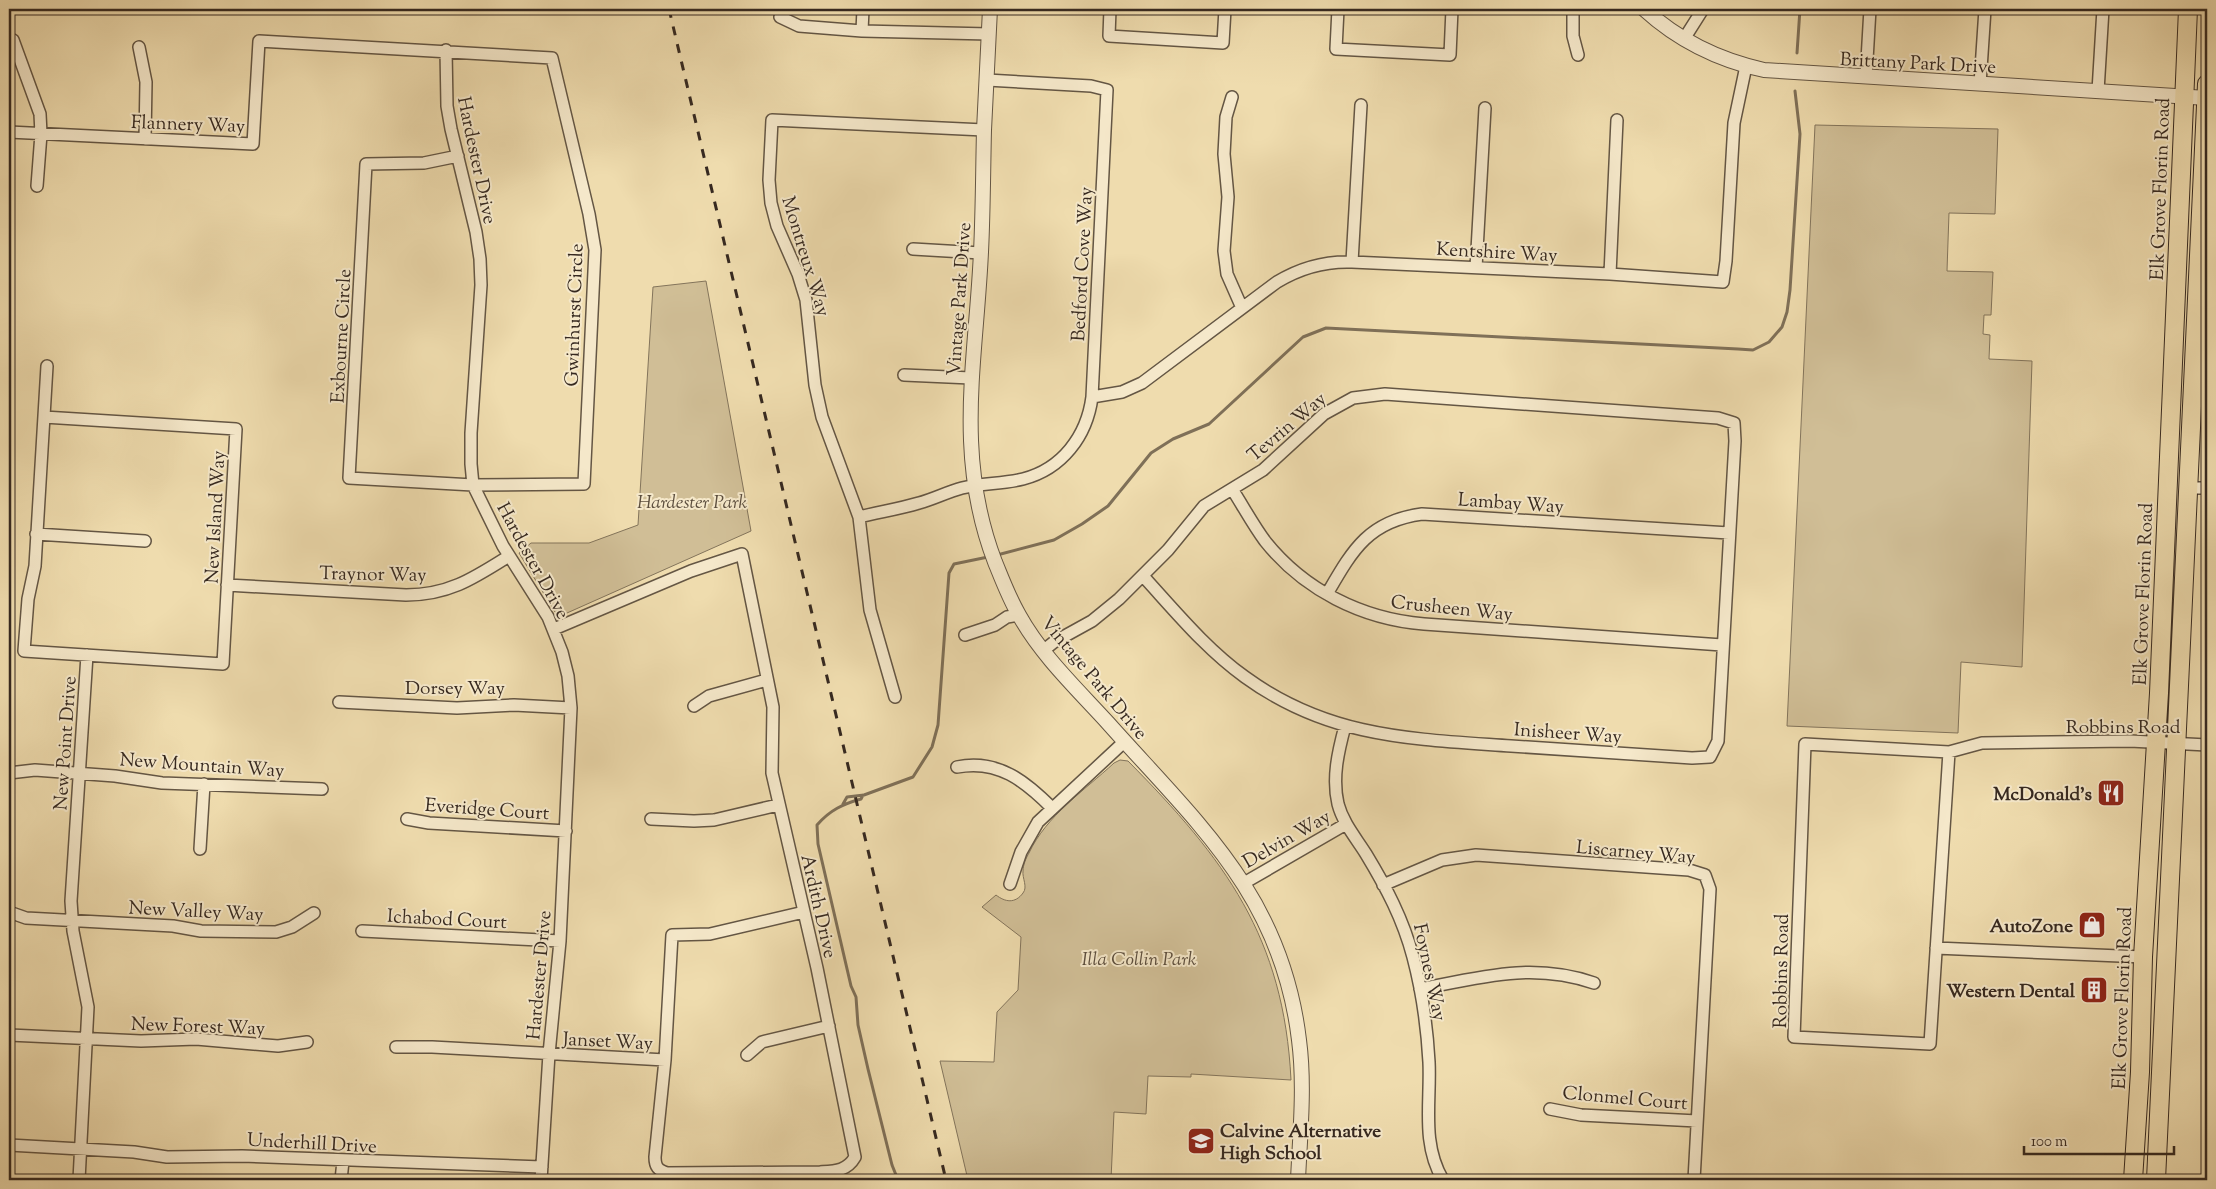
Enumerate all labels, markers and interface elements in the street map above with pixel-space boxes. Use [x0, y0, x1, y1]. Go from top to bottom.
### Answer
street label: Brittany Park Drive [1839, 47, 1997, 82]
street label: Hardester Drive [449, 94, 502, 227]
street label: Elk Grove Florin Road [2145, 97, 2178, 281]
street label: Flannery Way [130, 110, 246, 141]
street label: Bedford Cove Way [1066, 186, 1101, 342]
street label: Montreux Way [774, 193, 836, 321]
street label: Vintage Park Drive [942, 221, 979, 377]
street label: Kentshire Way [1436, 237, 1559, 270]
street label: Gwinhurst Circle [560, 243, 591, 387]
street label: Exbourne Circle [325, 268, 360, 404]
street label: Tevrin Way [1242, 386, 1333, 469]
street label: New Island Way [200, 449, 233, 584]
street label: Lambay Way [1457, 487, 1565, 522]
park label: Hardester Park [637, 490, 747, 517]
street label: Hardester Drive [489, 498, 575, 625]
street label: Elk Grove Florin Road [2128, 502, 2161, 686]
street label: Traynor Way [319, 561, 427, 590]
street label: Crusheen Way [1389, 590, 1515, 629]
street label: Vintage Park Drive [1033, 611, 1153, 746]
street label: New Point Drive [48, 675, 85, 811]
street label: Dorsey Way [405, 676, 506, 703]
street label: Robbins Road [2066, 715, 2181, 742]
street label: Inisheer Way [1513, 717, 1623, 752]
street label: New Mountain Way [119, 747, 286, 786]
restaurant icon: McDonald's [2096, 778, 2126, 808]
place label: McDonald's [1993, 782, 2093, 809]
street label: Everidge Court [424, 793, 550, 828]
street label: Delvin Way [1238, 804, 1337, 876]
street label: Liscarney Way [1575, 835, 1697, 872]
street label: Ardith Drive [793, 852, 843, 961]
street label: New Valley Way [128, 895, 265, 930]
street label: Ichabod Court [386, 904, 508, 937]
street label: Elk Grove Florin Road [2107, 906, 2140, 1090]
street label: Hardester Drive [521, 909, 560, 1041]
shop icon: AutoZone [2077, 910, 2107, 940]
street label: Robbins Road [1768, 913, 1797, 1029]
place label: AutoZone [1989, 914, 2073, 941]
street label: Foynes Way [1405, 921, 1452, 1024]
park label: Illa Collin Park [1082, 947, 1197, 974]
building icon: Western Dental [2079, 975, 2109, 1005]
place label: Western Dental [1946, 979, 2076, 1006]
street label: New Forest Way [130, 1012, 266, 1043]
street label: Janset Way [561, 1027, 654, 1058]
street label: Clonmel Court [1561, 1081, 1689, 1118]
place label: Calvine Alternative High School [1220, 1119, 1381, 1168]
scale bar [2024, 1124, 2174, 1156]
school or university icon: Calvine Alternative High School [1186, 1126, 1216, 1156]
street label: Underhill Drive [246, 1128, 378, 1161]
text: 100 m [2031, 1132, 2068, 1153]

